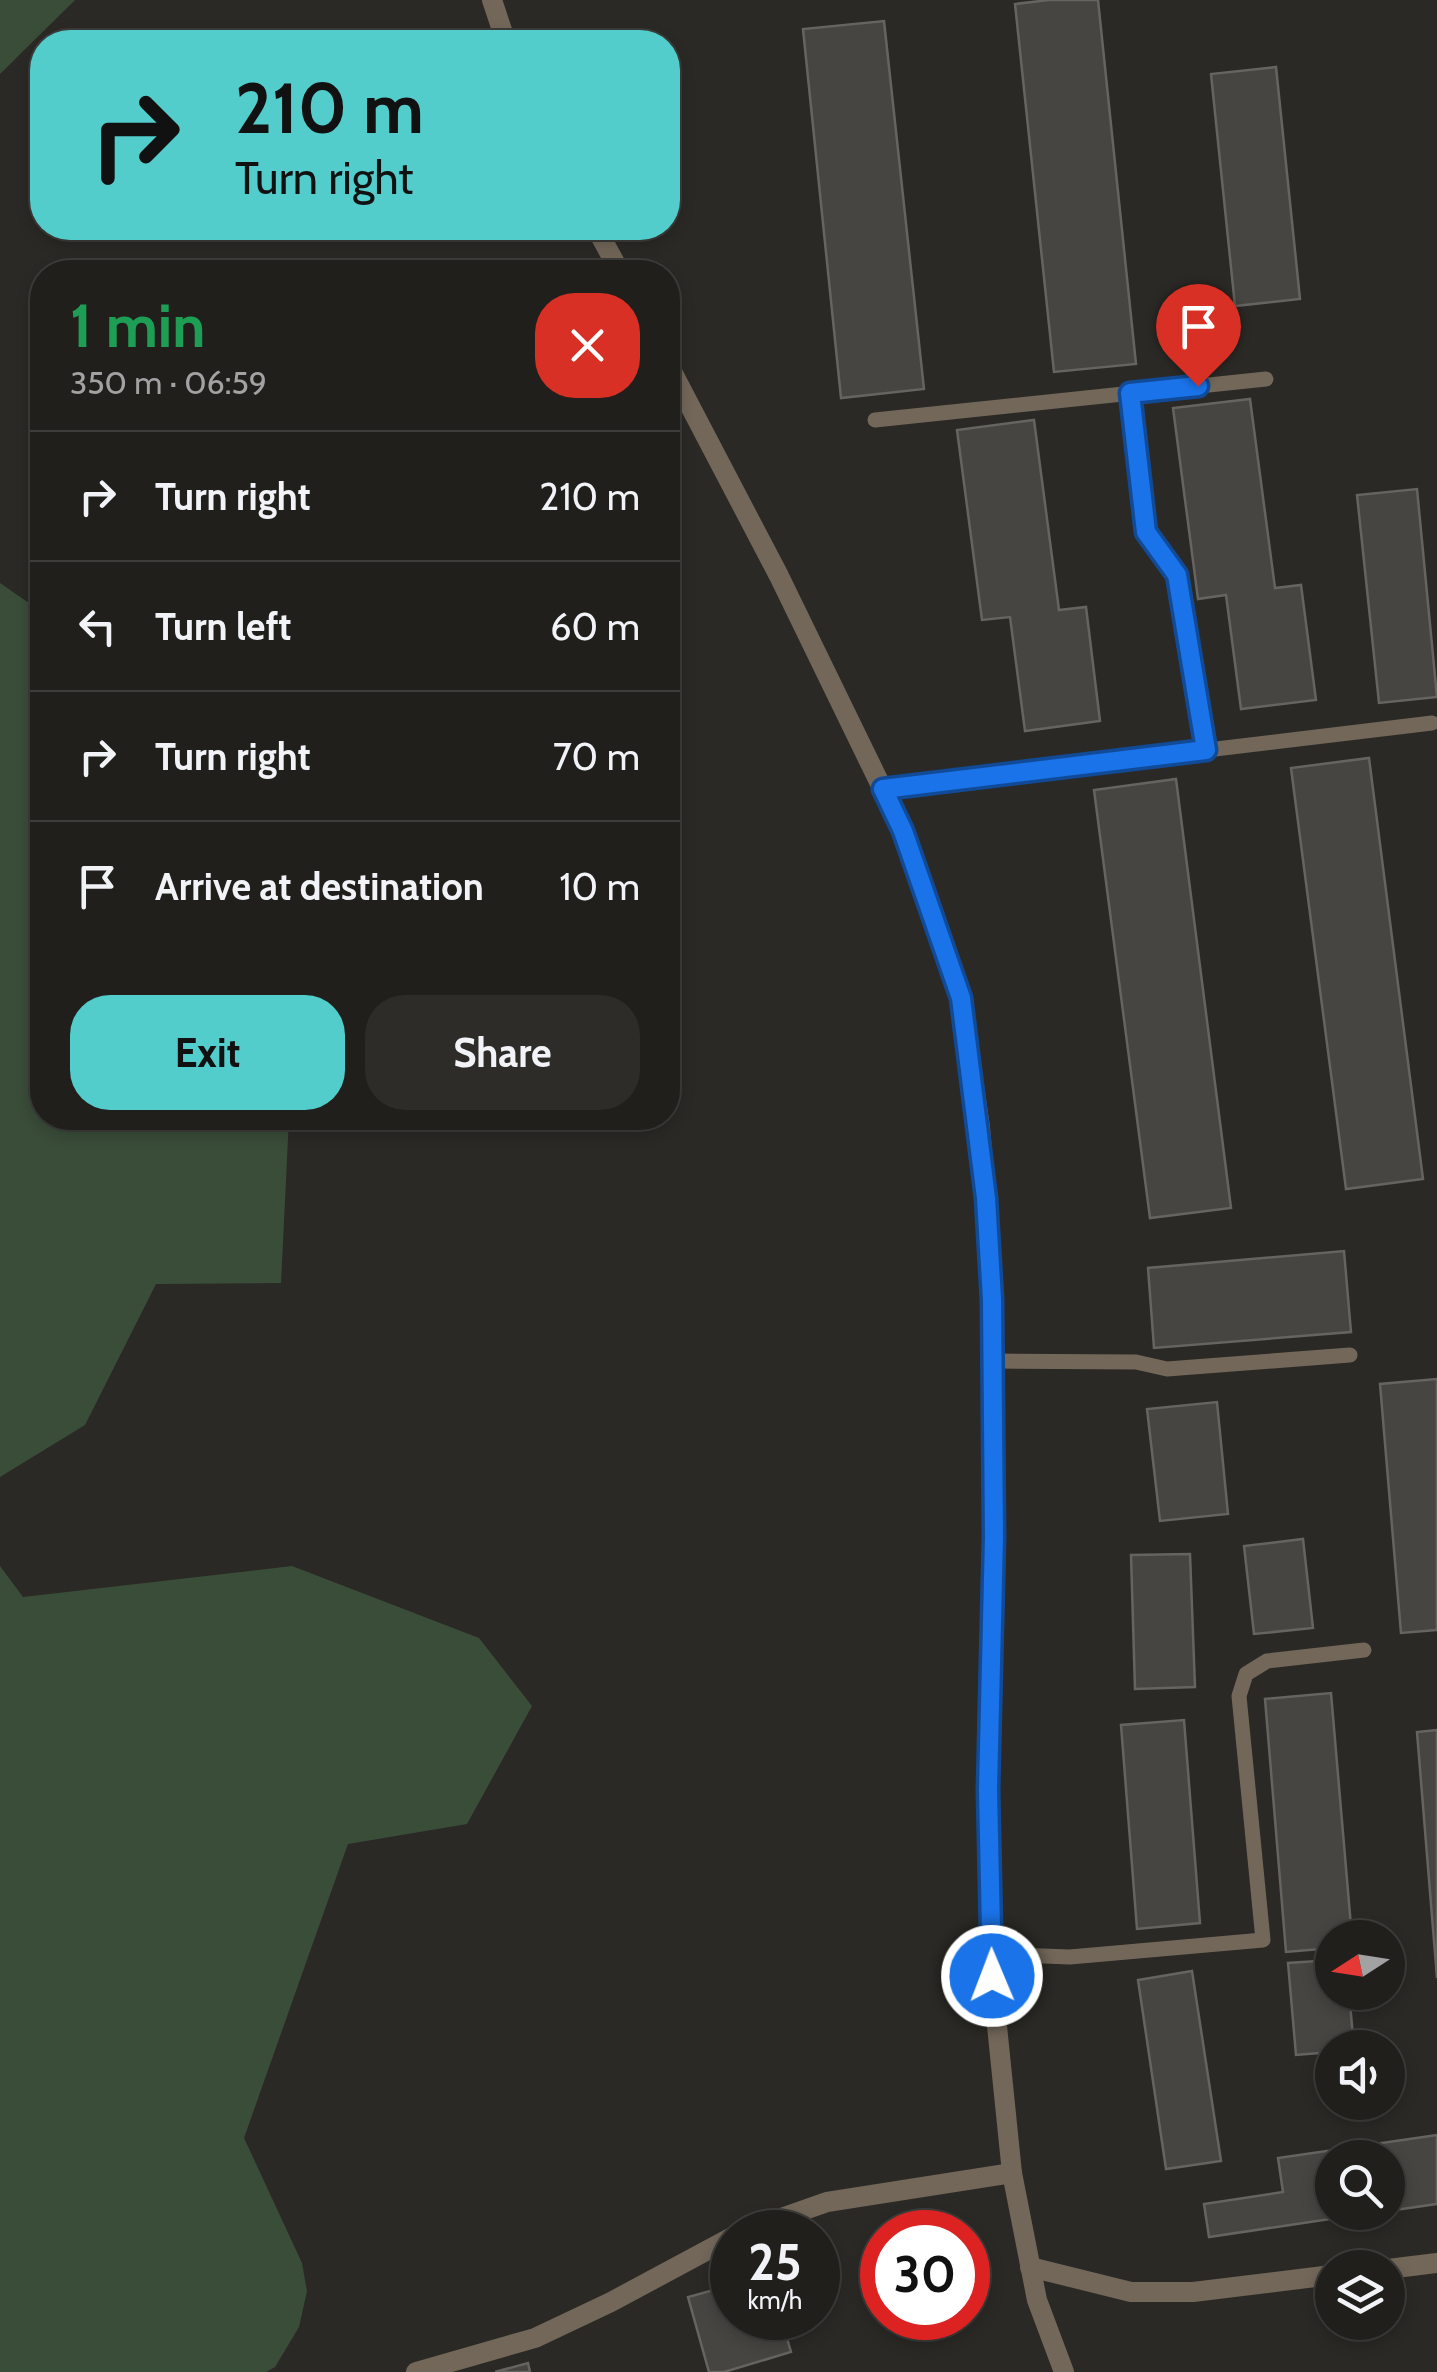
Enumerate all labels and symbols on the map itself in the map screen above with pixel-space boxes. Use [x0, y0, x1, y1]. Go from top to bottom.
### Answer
pin [1156, 284, 1241, 387]
north arrow [1315, 1920, 1405, 2010]
position arrow [940, 1924, 1044, 2028]
speed limit sign: 30 [860, 2210, 990, 2340]

